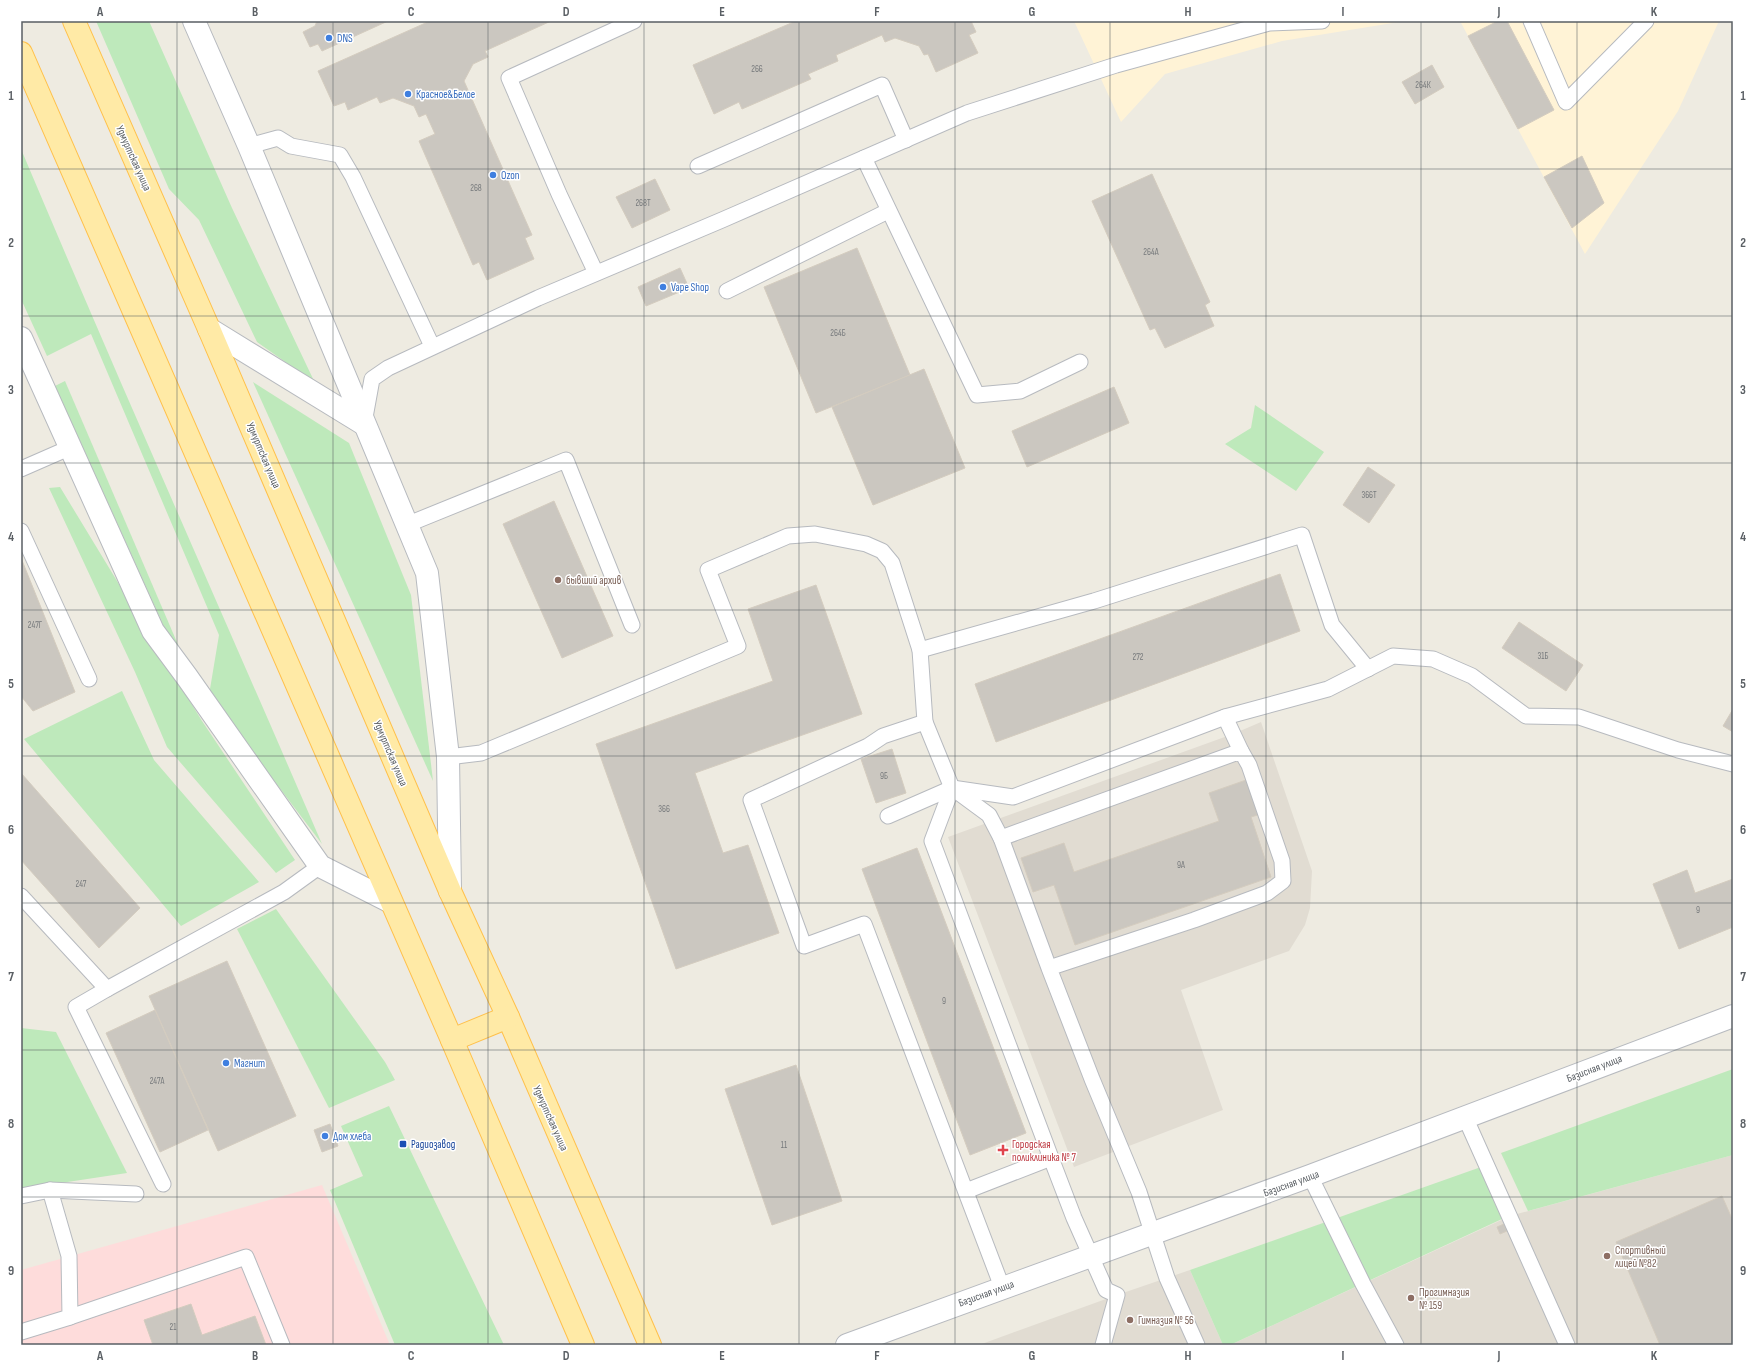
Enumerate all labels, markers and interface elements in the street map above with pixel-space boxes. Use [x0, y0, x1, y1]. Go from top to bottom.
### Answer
text: A [96, 4, 104, 20]
text: B [252, 4, 258, 20]
text: C [408, 4, 415, 20]
text: D [563, 4, 570, 20]
text: E [719, 4, 725, 20]
text: F [874, 4, 880, 20]
text: G [1029, 4, 1036, 20]
text: H [1185, 4, 1192, 20]
text: I [1342, 4, 1345, 20]
text: J [1497, 4, 1501, 20]
text: K [1651, 4, 1658, 20]
place label: DNS [337, 32, 353, 45]
marker: DNS [324, 33, 334, 43]
house number: 266 [751, 64, 763, 75]
house number: 264К [1415, 80, 1432, 91]
text: 1 [8, 88, 14, 104]
place label: Красное&Белое [416, 88, 475, 101]
text: 1 [1740, 88, 1746, 104]
marker: Красное&Белое [403, 89, 413, 99]
street label: Удмуртская улица [113, 123, 154, 193]
place label: Ozon [501, 169, 520, 182]
marker: Ozon [488, 170, 498, 180]
house number: 268 [470, 183, 482, 194]
house number: 268Т [635, 198, 651, 209]
text: 2 [8, 235, 14, 251]
text: 2 [1740, 235, 1746, 251]
house number: 264А [1143, 247, 1159, 258]
place label: Vape Shop [671, 281, 709, 294]
marker: Vape Shop [658, 282, 668, 292]
house number: 264Б [830, 328, 846, 339]
text: 3 [8, 382, 14, 398]
text: 3 [1740, 382, 1746, 398]
street label: Удмуртская улица [244, 420, 283, 490]
house number: 366Т [1361, 490, 1377, 501]
text: 4 [8, 529, 14, 545]
text: 4 [1740, 529, 1746, 545]
place label: бывший архив [566, 574, 622, 587]
marker: бывший архив [553, 575, 563, 585]
house number: 247Г [28, 620, 43, 631]
house number: 31Б [1538, 651, 1549, 662]
house number: 272 [1132, 652, 1144, 663]
text: 5 [8, 676, 14, 692]
text: 5 [1740, 676, 1746, 692]
street label: Удмуртская улица [371, 718, 410, 788]
house number: 9Б [880, 771, 888, 782]
house number: 366 [658, 804, 670, 815]
text: 6 [8, 822, 14, 838]
text: 6 [1740, 822, 1746, 838]
house number: 9А [1177, 860, 1185, 871]
house number: 247 [76, 879, 87, 890]
house number: 9 [1696, 905, 1700, 916]
text: 7 [8, 969, 14, 985]
text: 7 [1740, 969, 1746, 985]
house number: 9 [942, 996, 946, 1007]
street label: Базисная улица [1565, 1052, 1624, 1085]
place label: Магнит [234, 1057, 265, 1070]
marker: Магнит [221, 1058, 231, 1068]
house number: 247А [150, 1076, 164, 1087]
street label: Удмуртская улица [530, 1083, 571, 1153]
text: 8 [8, 1116, 14, 1132]
text: 8 [1740, 1116, 1746, 1132]
place label: Дом хлеба [333, 1130, 371, 1143]
marker: Дом хлеба [320, 1131, 330, 1141]
place label: Радиозавод [411, 1138, 455, 1151]
place label: Городская поликлиника № 7 [1012, 1138, 1077, 1164]
marker: Радиозавод [398, 1139, 408, 1149]
house number: 11 [781, 1140, 788, 1151]
marker: Городская поликлиника № 7 [997, 1144, 1009, 1156]
street label: Базисная улица [1262, 1167, 1321, 1200]
place label: Спортивный лицей №82 [1615, 1244, 1666, 1270]
marker: Спортивный лицей №82 [1602, 1251, 1612, 1261]
text: 9 [8, 1263, 14, 1279]
text: 9 [1740, 1263, 1746, 1279]
street label: Базисная улица [957, 1277, 1016, 1310]
place label: Прогимназия № 159 [1419, 1286, 1469, 1312]
marker: Прогимназия № 159 [1406, 1293, 1416, 1303]
place label: Гимназия № 56 [1138, 1314, 1194, 1327]
marker: Гимназия № 56 [1125, 1315, 1135, 1325]
house number: 21 [170, 1322, 177, 1333]
text: A [96, 1348, 104, 1364]
text: B [252, 1348, 258, 1364]
text: C [408, 1348, 415, 1364]
text: D [563, 1348, 570, 1364]
text: E [719, 1348, 725, 1364]
text: F [874, 1348, 880, 1364]
text: G [1029, 1348, 1036, 1364]
text: H [1185, 1348, 1192, 1364]
text: I [1342, 1348, 1345, 1364]
text: J [1497, 1348, 1501, 1364]
text: K [1651, 1348, 1658, 1364]

